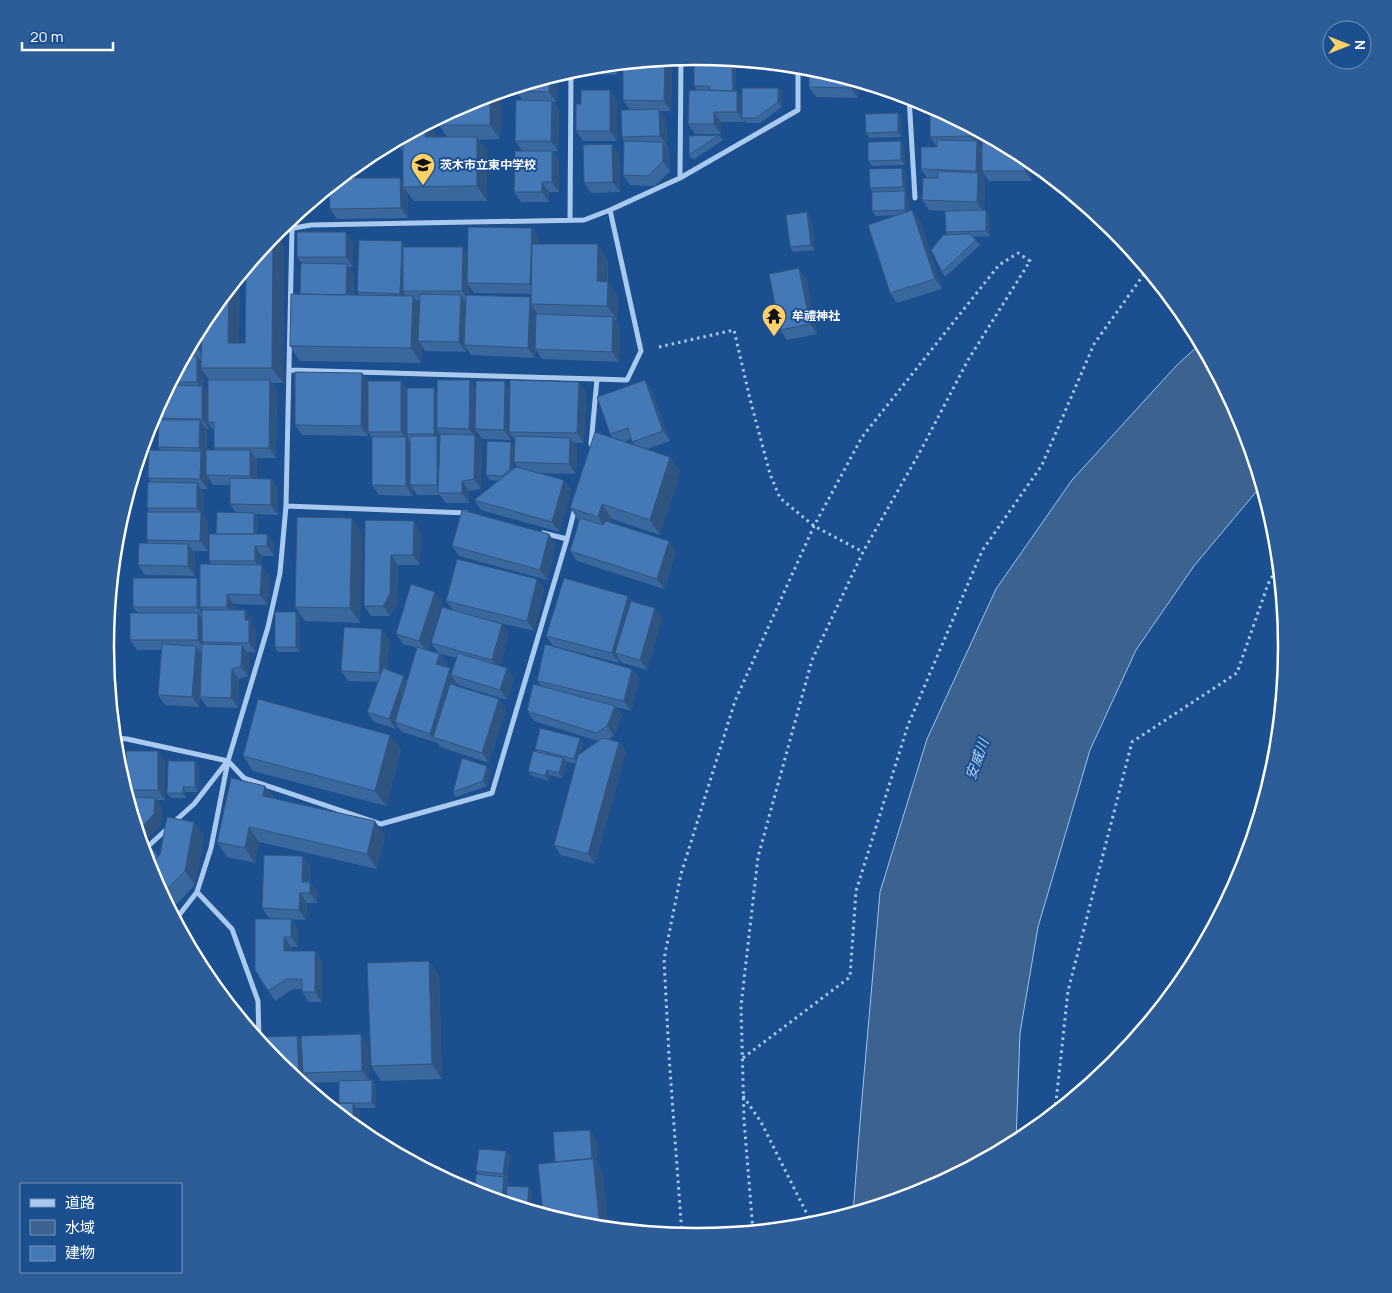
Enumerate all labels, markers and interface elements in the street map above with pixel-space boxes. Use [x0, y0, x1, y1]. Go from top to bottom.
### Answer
scale bar [22, 20, 114, 52]
north arrow [1322, 20, 1372, 70]
text: 20 m [30, 26, 63, 47]
text: N [1351, 40, 1370, 50]
school or university icon: 茨木市立東中学校 [410, 152, 436, 186]
place label: 茨木市立東中学校 [440, 156, 536, 173]
temple icon: 牟禮神社 [761, 303, 787, 337]
place label: 牟禮神社 [792, 307, 840, 324]
water label: 安威川 [960, 734, 993, 782]
legend [20, 1183, 182, 1273]
text: 道路 [65, 1192, 95, 1213]
text: 水域 [65, 1217, 95, 1238]
text: 建物 [65, 1242, 95, 1263]

